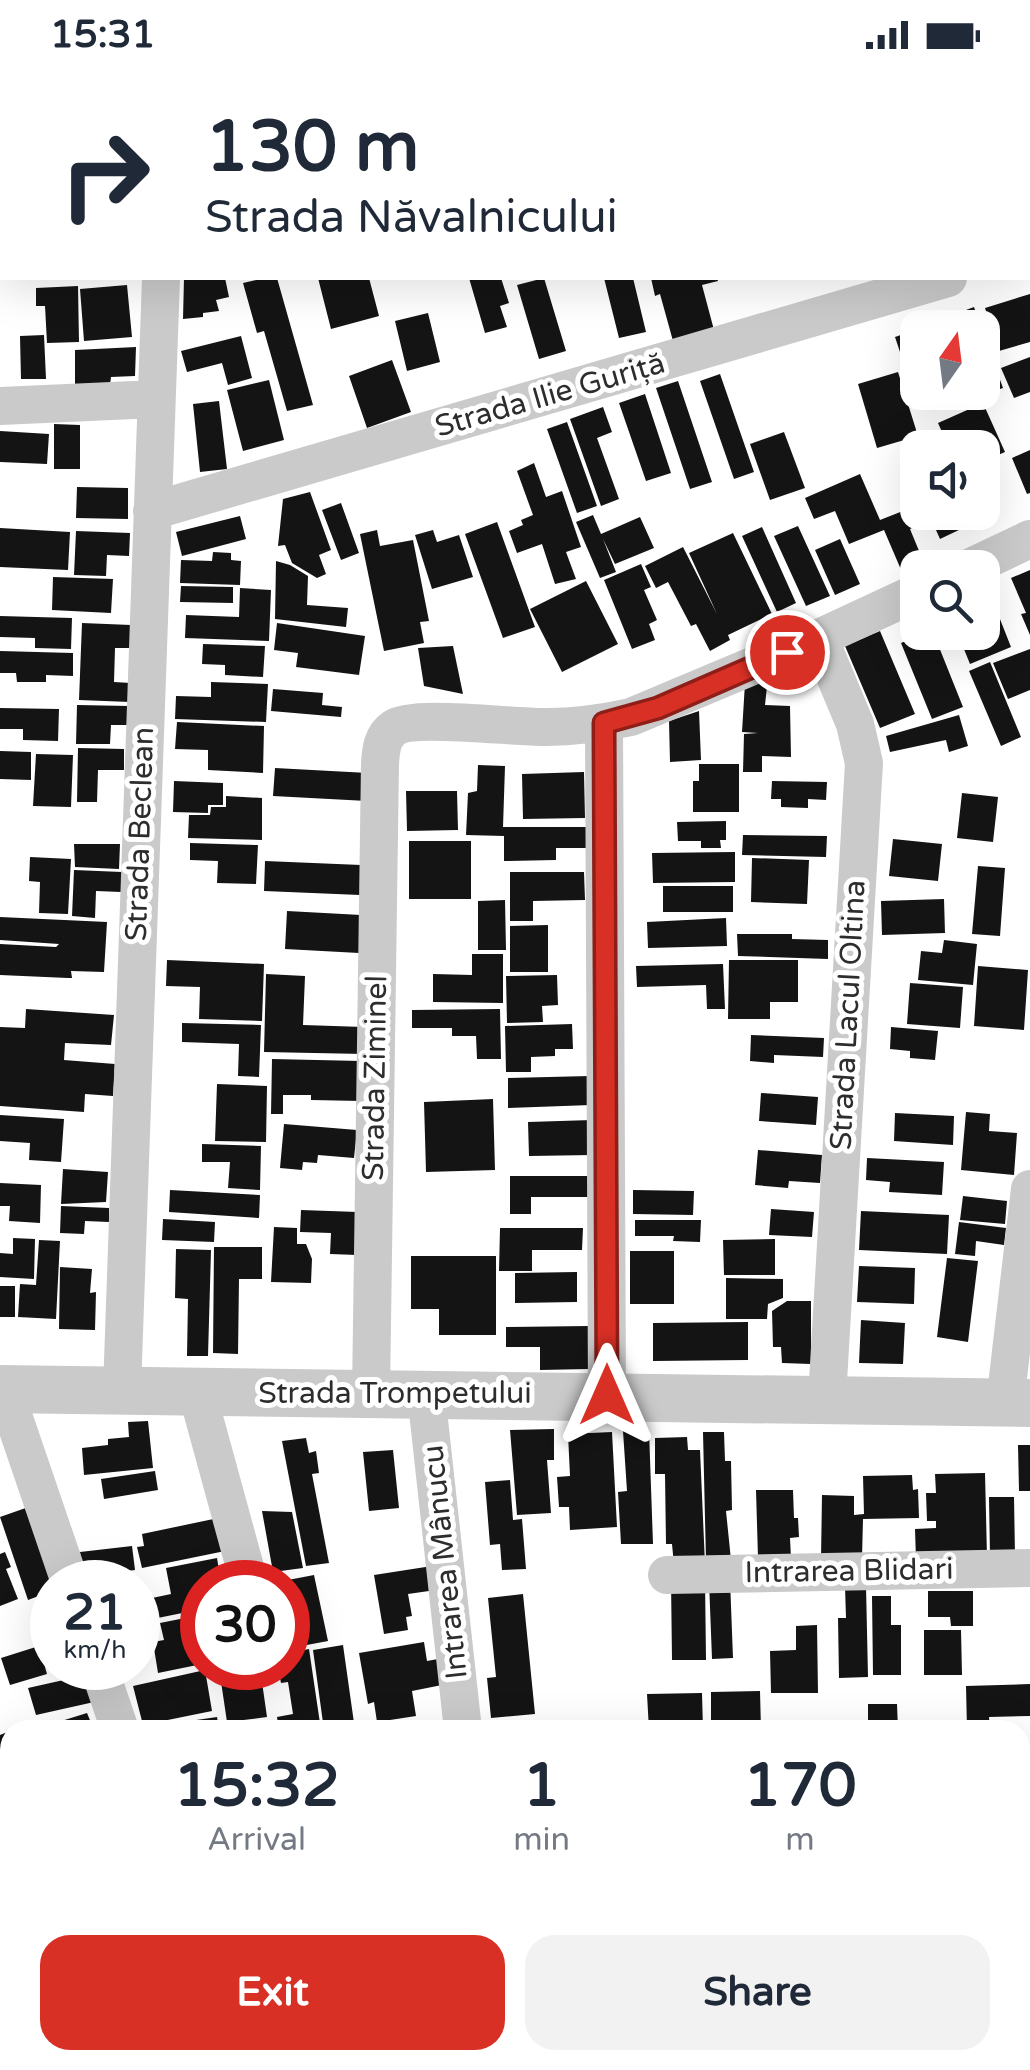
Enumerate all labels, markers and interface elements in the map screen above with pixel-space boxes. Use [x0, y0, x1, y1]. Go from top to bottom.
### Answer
text: 15:31 [50, 12, 155, 58]
text: 130 m [205, 106, 419, 190]
icon: right [40, 110, 170, 240]
text: Strada Năvalnicului [205, 191, 618, 245]
north arrow [900, 310, 1000, 410]
map controls [900, 310, 1000, 650]
street label: Strada Ilie Guriță [431, 344, 669, 446]
button: sound [900, 430, 1000, 530]
button: search [900, 550, 1000, 650]
pin [745, 610, 830, 695]
icon: arrive [760, 625, 815, 680]
street label: Strada Beclean [118, 726, 162, 942]
street label: Strada Lacul Oltina [822, 879, 874, 1151]
street label: Strada Ziminel [355, 975, 395, 1181]
position arrow [555, 1343, 659, 1447]
street label: Strada Trompetului [258, 1375, 532, 1412]
street label: Intrarea Mânucu [414, 1443, 476, 1681]
street label: Intrarea Blidari [744, 1551, 954, 1591]
speed limit sign: 30 [180, 1560, 310, 1690]
text: 21 [64, 1583, 126, 1643]
text: km/h [64, 1635, 126, 1665]
text: 15:32 [173, 1750, 340, 1822]
text: 1 [523, 1750, 560, 1822]
text: 170 [743, 1750, 857, 1822]
text: Arrival [207, 1821, 306, 1859]
text: min [513, 1821, 570, 1859]
text: m [785, 1821, 815, 1859]
button: Exit [40, 1935, 505, 2050]
button: Share [525, 1935, 990, 2050]

